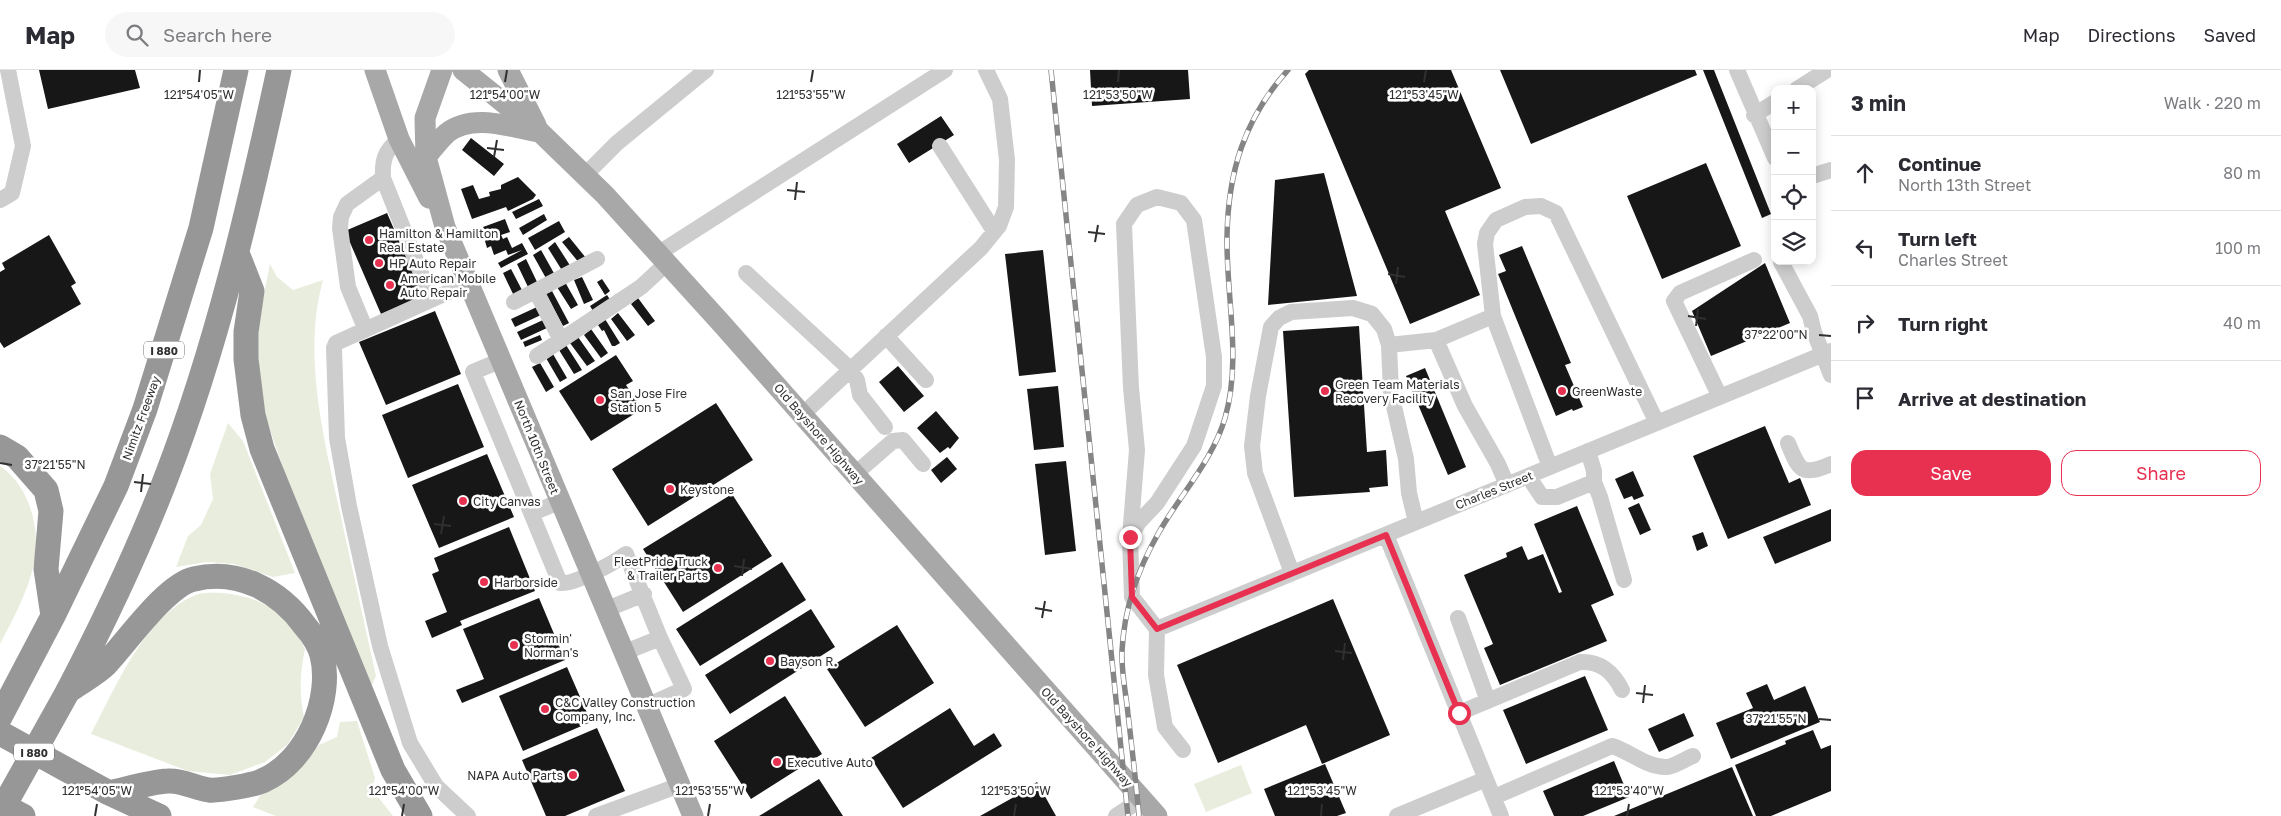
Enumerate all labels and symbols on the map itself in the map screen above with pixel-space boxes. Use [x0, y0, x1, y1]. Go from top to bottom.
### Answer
text: 121°54'05"W [164, 87, 235, 102]
text: 121°54'00"W [470, 87, 541, 102]
text: 121°53'55"W [776, 87, 846, 102]
text: 121°53'50"W [1083, 87, 1153, 102]
text: 121°53'45"W [1389, 87, 1459, 102]
place label: Hamilton & Hamilton Real Estate [379, 226, 498, 255]
marker: Hamilton & Hamilton Real Estate [363, 234, 375, 246]
place label: HP Auto Repair [389, 256, 476, 271]
marker: HP Auto Repair [373, 257, 385, 269]
place label: American Mobile Auto Repair [400, 271, 496, 300]
marker: American Mobile Auto Repair [384, 279, 396, 291]
text: 37°22'00"N [1744, 327, 1808, 342]
road number: I 880 [144, 342, 184, 358]
street label: Nimitz Freeway [119, 374, 163, 462]
place label: Green Team Materials Recovery Facility [1335, 377, 1460, 406]
street label: Old Bayshore Highway [771, 380, 867, 488]
place label: GreenWaste [1572, 384, 1642, 399]
marker: Green Team Materials Recovery Facility [1319, 385, 1331, 397]
marker: GreenWaste [1556, 385, 1568, 397]
place label: San Jose Fire Station 5 [610, 386, 687, 415]
marker: San Jose Fire Station 5 [594, 394, 606, 406]
street label: North 10th Street [511, 398, 563, 497]
text: 37°21'55"N [24, 457, 86, 472]
street label: Charles Street [1453, 468, 1535, 512]
place label: Keystone [680, 482, 734, 497]
marker: Keystone [664, 483, 676, 495]
place label: City Canvas [473, 494, 541, 509]
marker: City Canvas [457, 495, 469, 507]
route end [1119, 526, 1142, 549]
place label: FleetPride Truck & Trailer Parts [614, 554, 708, 583]
marker: FleetPride Truck & Trailer Parts [712, 562, 724, 574]
place label: Harborside [494, 575, 558, 590]
marker: Harborside [478, 576, 490, 588]
place label: Stormin' Norman's [524, 631, 579, 660]
marker: Stormin' Norman's [508, 639, 520, 651]
place label: Bayson R. [780, 654, 837, 669]
marker: Bayson R. [764, 655, 776, 667]
street label: Old Bayshore Highway [1038, 684, 1136, 790]
place label: C&C Valley Construction Company, Inc. [555, 695, 695, 724]
route start [1448, 702, 1471, 725]
marker: C&C Valley Construction Company, Inc. [539, 703, 551, 715]
text: 37°21'55"N [1745, 711, 1807, 726]
road number: I 880 [14, 744, 54, 760]
place label: Executive Auto [787, 755, 873, 770]
marker: Executive Auto [771, 756, 783, 768]
place label: NAPA Auto Parts [467, 768, 563, 783]
marker: NAPA Auto Parts [567, 769, 579, 781]
text: 121°54'05"W [62, 783, 133, 798]
text: 121°54'00"W [369, 783, 440, 798]
text: 121°53'55"W [675, 783, 745, 798]
text: 121°53'50"W [981, 783, 1051, 798]
text: 121°53'45"W [1287, 783, 1357, 798]
text: 121°53'40"W [1594, 783, 1665, 798]

